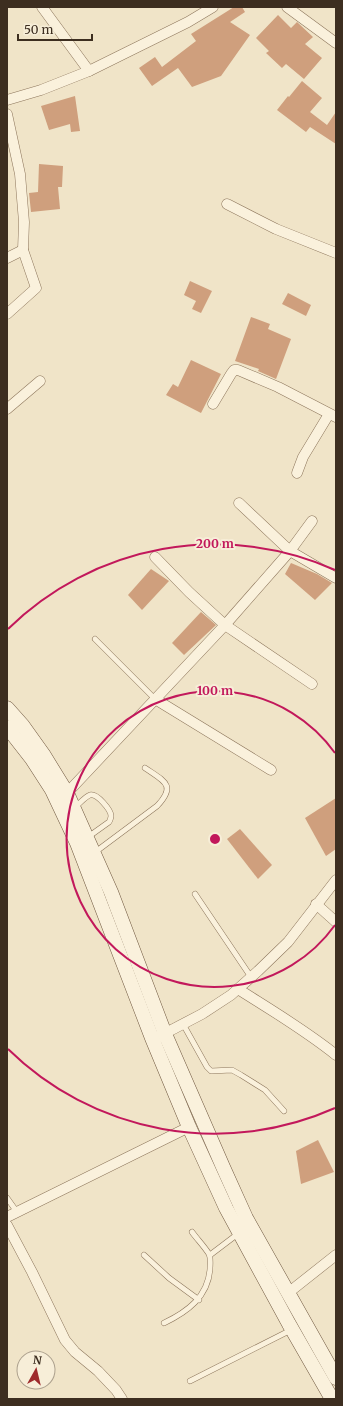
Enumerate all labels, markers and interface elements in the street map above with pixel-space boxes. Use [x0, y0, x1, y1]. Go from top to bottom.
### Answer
scale bar [18, 16, 92, 42]
text: 50 m [24, 22, 53, 37]
text: 200 m [196, 536, 234, 551]
text: 100 m [197, 683, 233, 698]
centre of rings [208, 832, 222, 846]
north arrow [16, 1350, 56, 1390]
text: N [32, 1353, 43, 1368]

